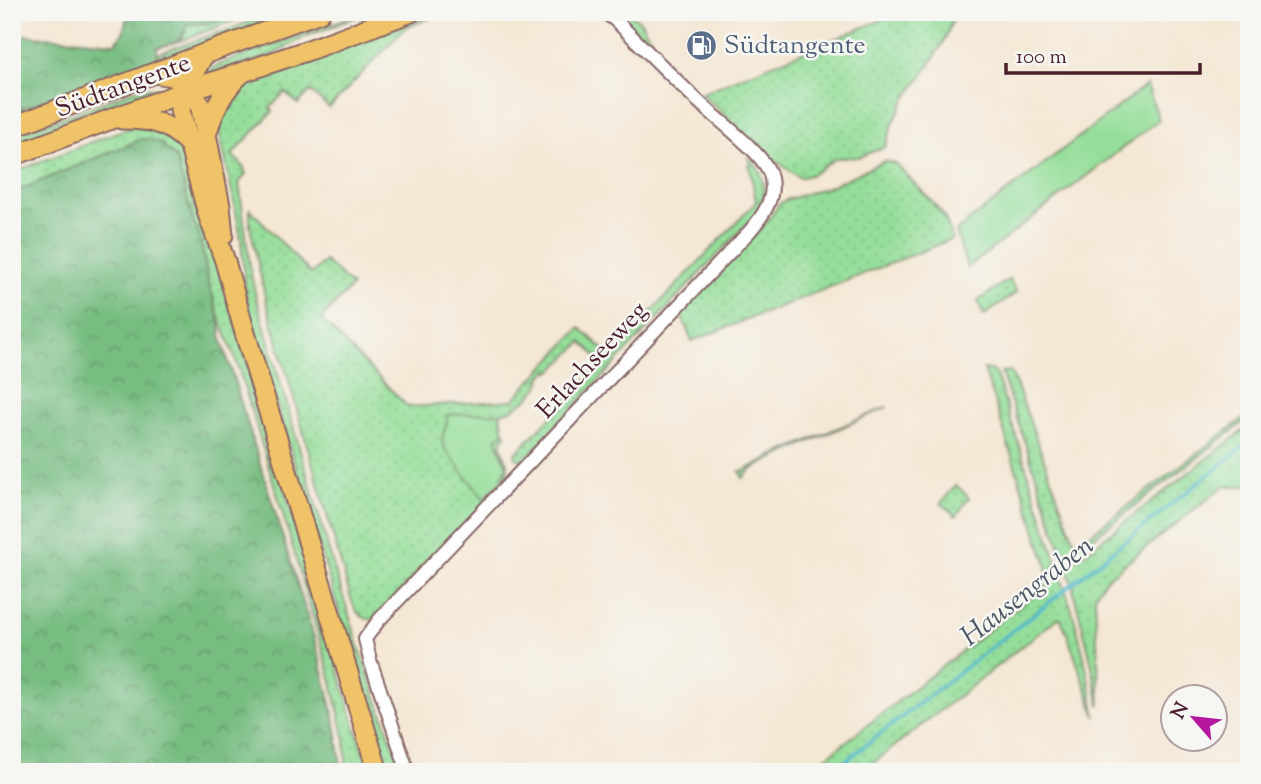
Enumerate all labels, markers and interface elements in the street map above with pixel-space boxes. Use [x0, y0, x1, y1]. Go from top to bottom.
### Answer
place label: Südtangente [724, 28, 866, 65]
fuel station icon: Südtangente [684, 29, 718, 63]
scale bar [1006, 32, 1200, 76]
text: 100 m [1016, 43, 1067, 73]
street label: Südtangente [50, 45, 196, 129]
street label: Erlachseeweg [529, 294, 657, 428]
water label: Hausengraben [953, 527, 1103, 657]
north arrow [1160, 682, 1230, 752]
text: N [1166, 698, 1197, 724]

